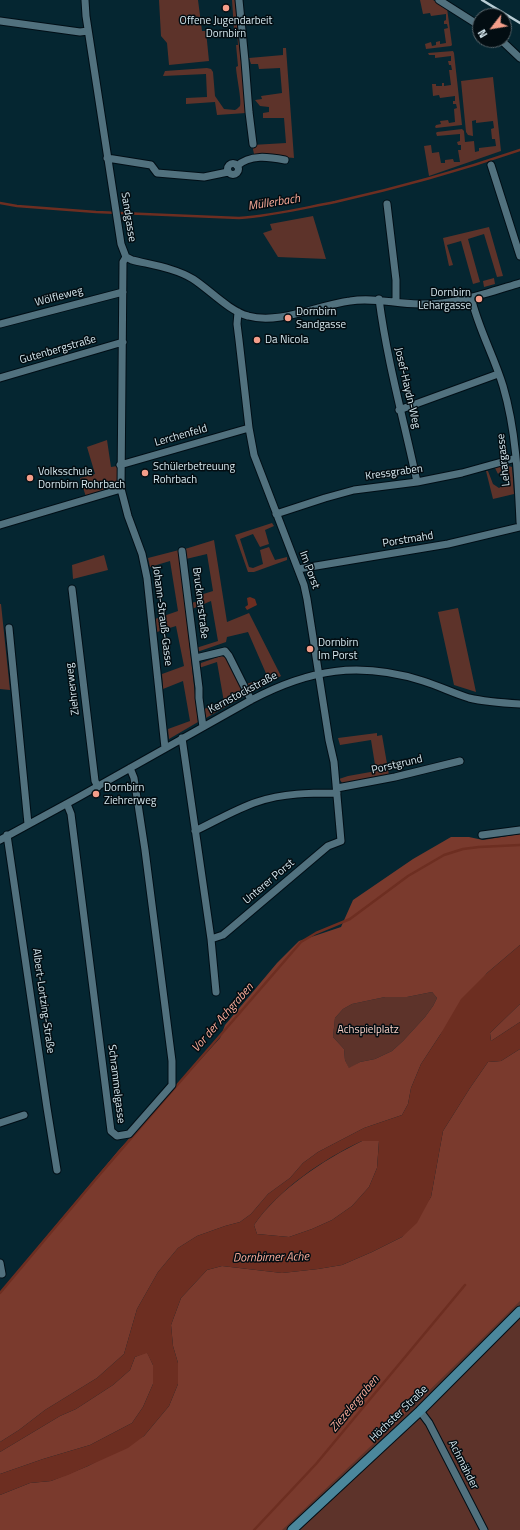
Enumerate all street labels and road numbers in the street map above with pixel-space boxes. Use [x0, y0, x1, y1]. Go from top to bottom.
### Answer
street label: Sandgasse [118, 191, 138, 243]
street label: Wölfleweg [34, 284, 84, 310]
street label: Gutenbergstraße [18, 333, 98, 367]
street label: Josef-Haydn-Weg [391, 346, 423, 430]
street label: Lerchenfeld [153, 422, 209, 450]
street label: Lehargasse [495, 433, 513, 487]
street label: Kressgraben [364, 462, 424, 484]
street label: Porstmahd [382, 529, 434, 551]
street label: Im Porst [296, 549, 322, 591]
street label: Johann-Strauß-Gasse [149, 565, 175, 667]
street label: Brucknerstraße [189, 567, 211, 639]
street label: Ziehrerweg [63, 662, 83, 716]
street label: Kernstockstraße [206, 669, 280, 717]
street label: Porstgrund [370, 753, 424, 777]
street label: Unterer Porst [241, 857, 297, 907]
street label: Albert-Lortzing-Straße [29, 948, 57, 1054]
street label: Schrammelgasse [105, 1044, 127, 1124]
street label: Höchster Straße [367, 1383, 431, 1445]
street label: Achmähder [445, 1438, 481, 1492]

